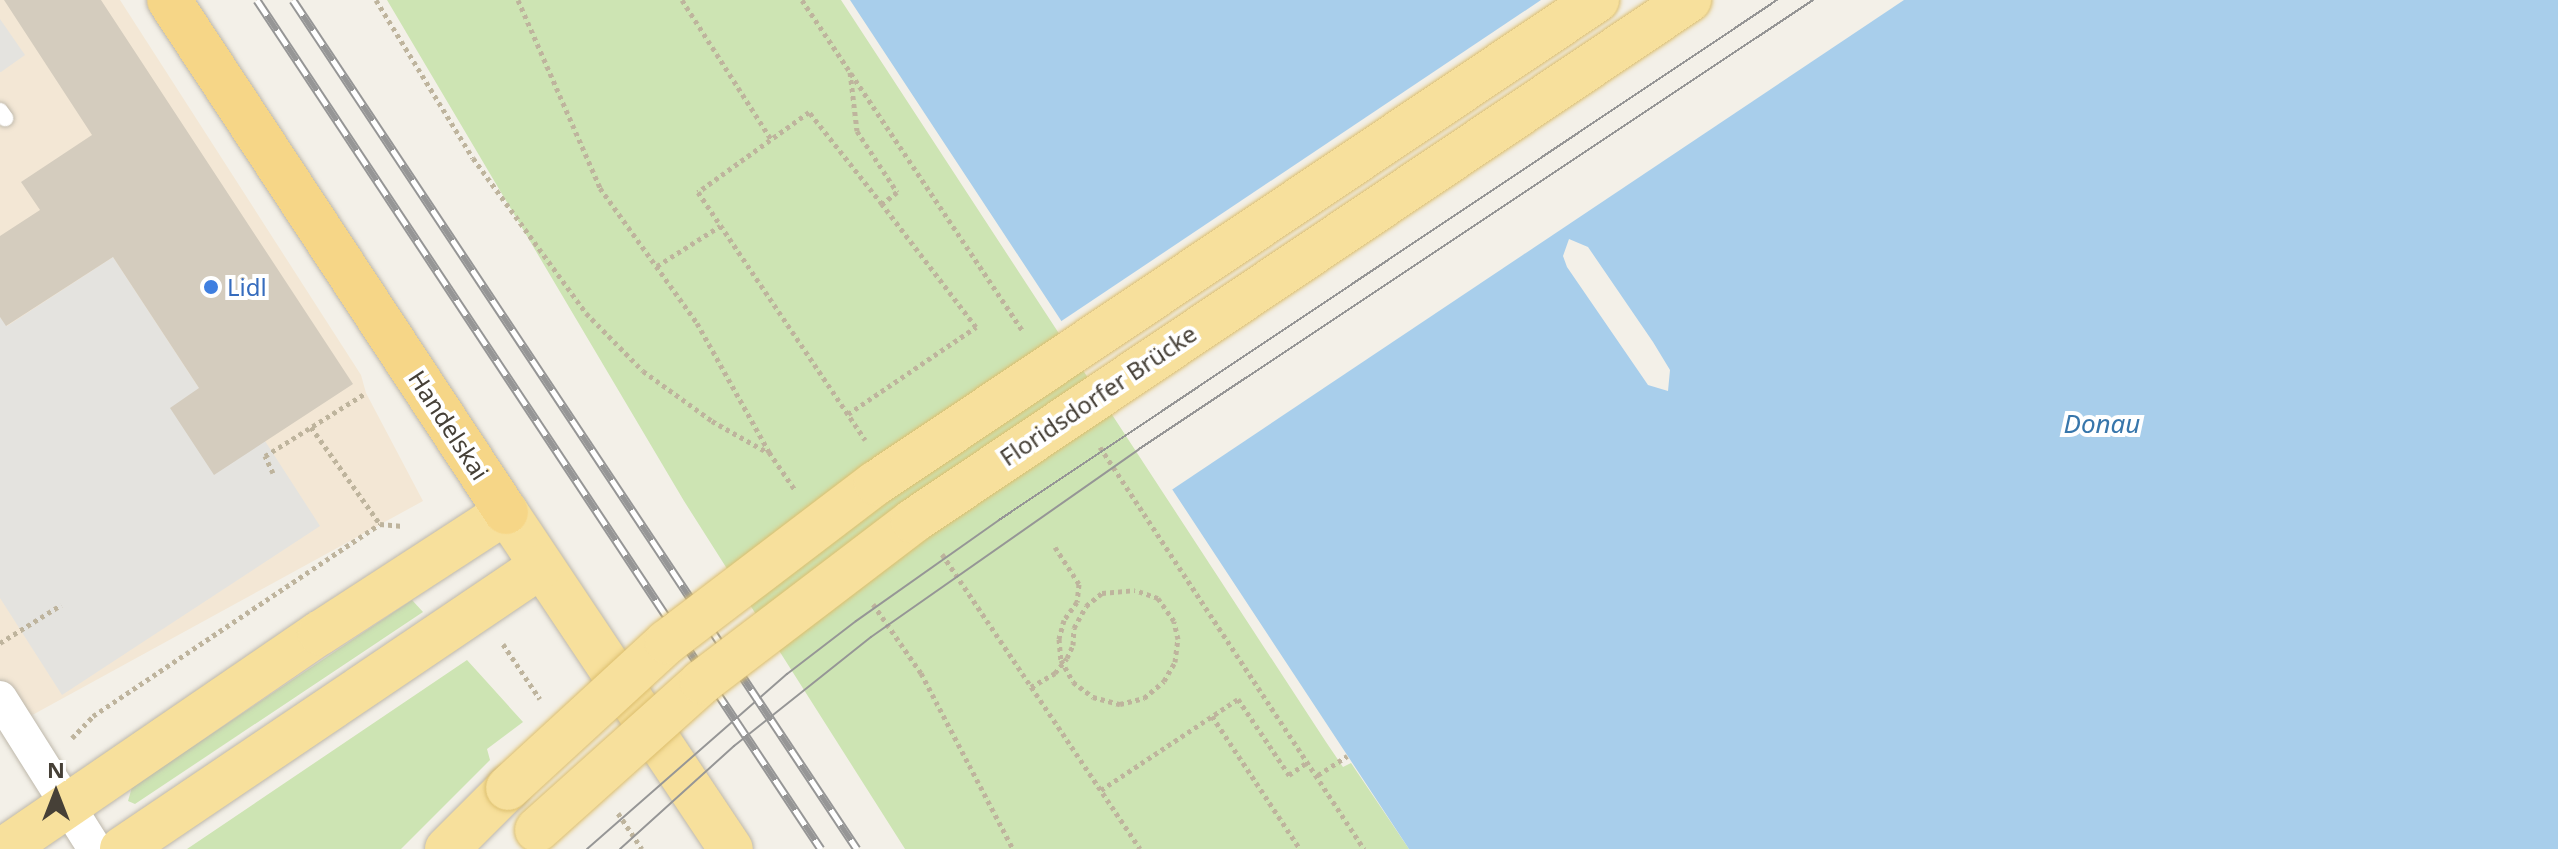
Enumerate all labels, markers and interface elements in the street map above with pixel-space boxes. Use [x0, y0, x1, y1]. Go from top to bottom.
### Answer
place label: Lidl [227, 273, 267, 301]
marker: Lidl [202, 278, 220, 296]
street label: Floridsdorfer Brücke [994, 319, 1202, 471]
street label: Handelskai [403, 365, 495, 485]
water label: Donau [2064, 408, 2140, 440]
north arrow [16, 753, 96, 833]
text: N [47, 754, 65, 784]

